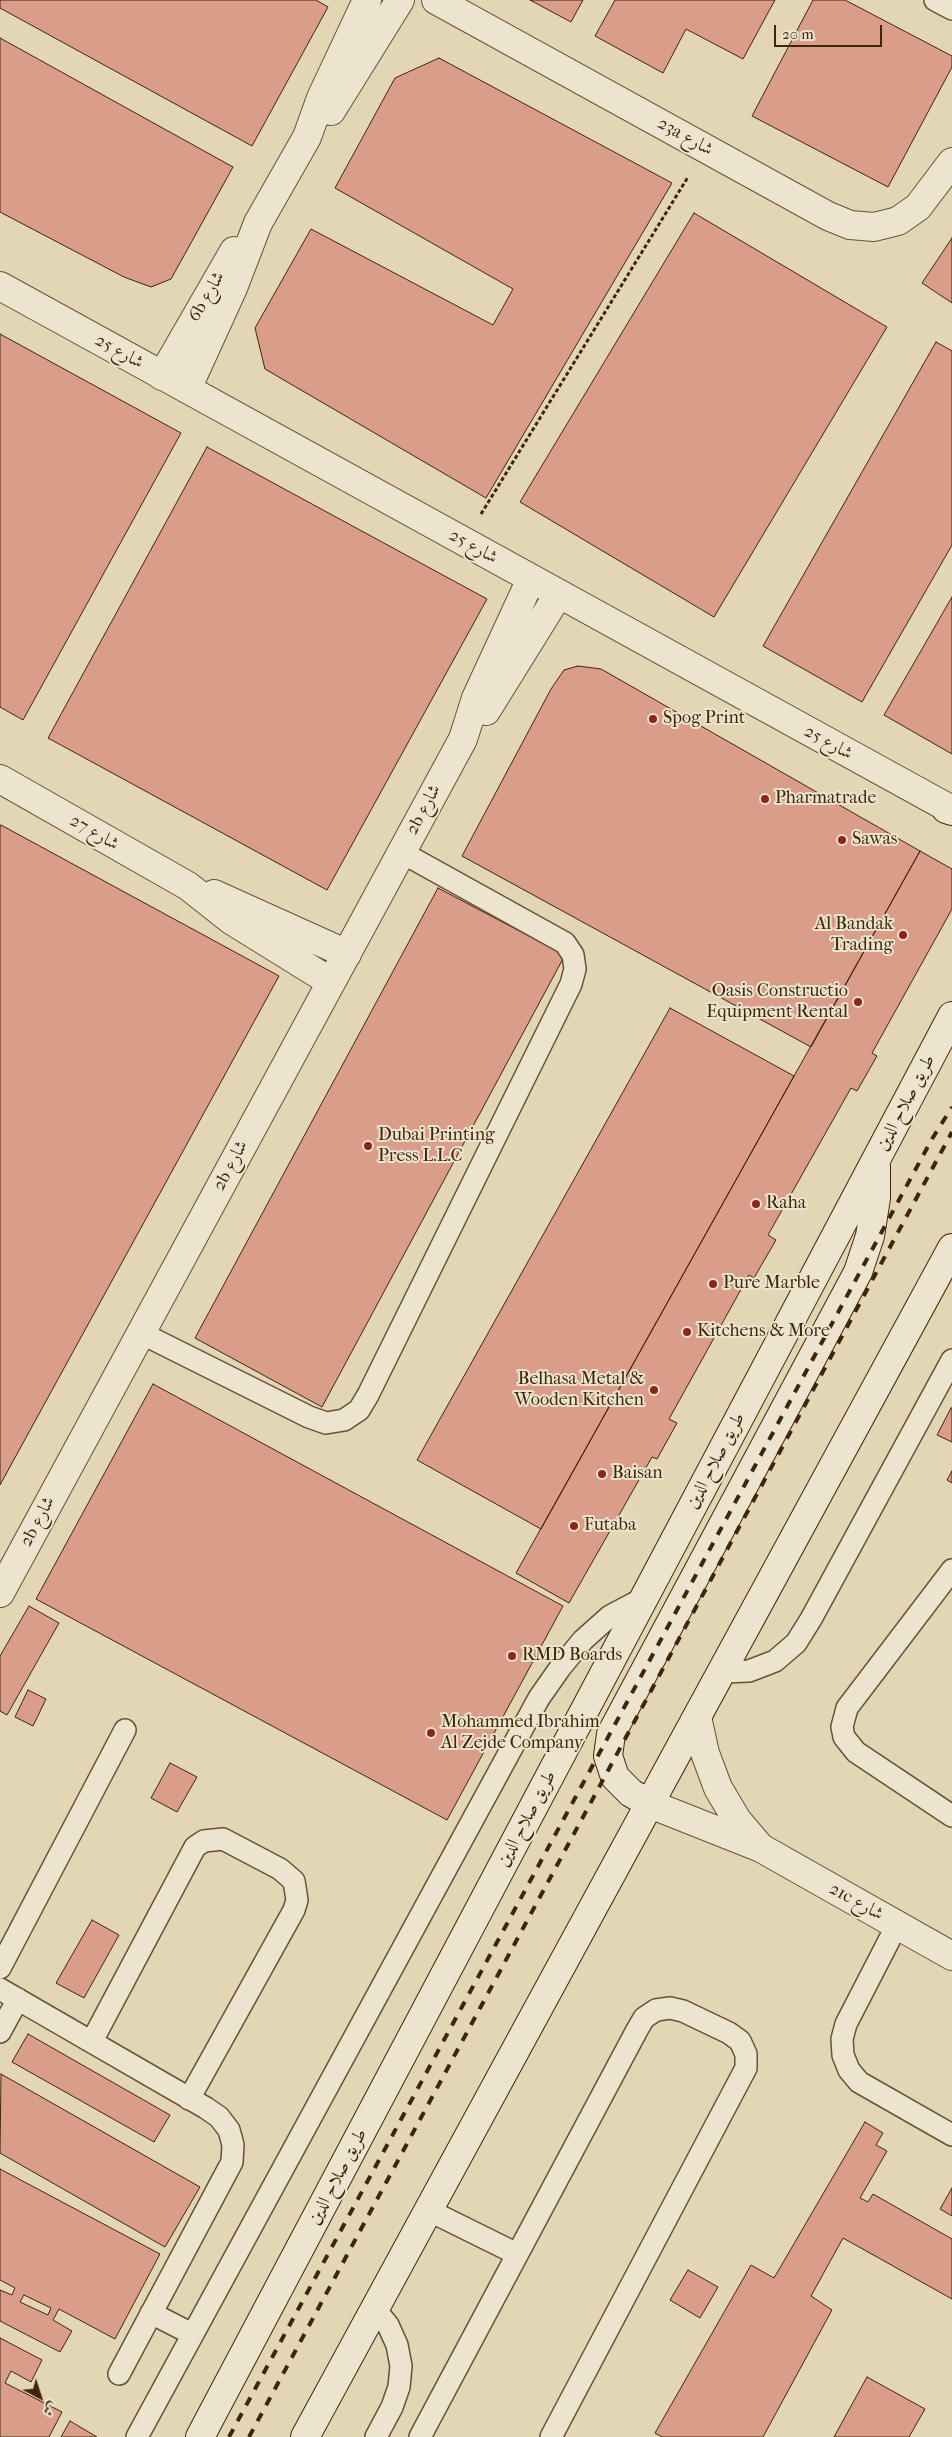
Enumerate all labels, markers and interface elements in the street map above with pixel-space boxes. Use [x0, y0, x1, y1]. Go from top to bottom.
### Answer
scale bar [777, 15, 884, 47]
text: 20 m [782, 25, 814, 43]
street label: 23a شارع [653, 113, 717, 161]
street label: 6b شارع [184, 268, 230, 326]
street label: شارع 25 [91, 330, 147, 374]
street label: شارع 25 [445, 525, 501, 569]
place label: Spog Print [663, 708, 745, 730]
marker: Spog Print [647, 713, 659, 725]
street label: شارع 25 [800, 721, 856, 765]
street label: 2b شارع [402, 781, 446, 839]
place label: Pharmatrade [775, 788, 876, 810]
marker: Pharmatrade [759, 793, 771, 805]
street label: شارع 27 [66, 810, 122, 856]
place label: Sawas [852, 829, 897, 851]
marker: Sawas [836, 834, 848, 846]
place label: Al Bandak Trading [815, 914, 893, 956]
marker: Al Bandak Trading [897, 929, 909, 941]
place label: Oasis Constructio Equipment Rental [706, 981, 848, 1024]
marker: Oasis Constructio Equipment Rental [852, 996, 864, 1008]
street label: طريق صلاح الدين [872, 1051, 940, 1155]
place label: Dubai Printing Press L.L.C [378, 1125, 495, 1168]
street label: 2b شارع [209, 1137, 253, 1195]
marker: Dubai Printing Press L.L.C [362, 1140, 374, 1152]
place label: Raha [766, 1193, 806, 1215]
marker: Raha [750, 1198, 762, 1210]
place label: Pure Marble [723, 1273, 820, 1295]
marker: Pure Marble [707, 1278, 719, 1290]
place label: Kitchens & More [697, 1321, 830, 1343]
marker: Kitchens & More [681, 1326, 693, 1338]
place label: Belhasa Metal & Wooden Kitchen [514, 1369, 644, 1412]
marker: Belhasa Metal & Wooden Kitchen [648, 1384, 660, 1396]
street label: طريق صلاح الدين [682, 1409, 750, 1513]
place label: Baisan [612, 1463, 663, 1485]
marker: Baisan [596, 1468, 608, 1480]
street label: 2b شارع [16, 1493, 60, 1551]
place label: Futaba [584, 1515, 636, 1537]
marker: Futaba [568, 1520, 580, 1532]
place label: RMD Boards [522, 1645, 622, 1667]
marker: RMD Boards [506, 1650, 518, 1662]
place label: Mohammed Ibrahim Al Zejde Company [441, 1712, 600, 1755]
marker: Mohammed Ibrahim Al Zejde Company [425, 1727, 437, 1739]
street label: طريق صلاح الدين [493, 1767, 561, 1871]
street label: 21c شارع [825, 1878, 887, 1926]
street label: طريق صلاح الدين [304, 2125, 372, 2229]
north arrow [15, 2372, 65, 2422]
text: ش [39, 2398, 61, 2420]

